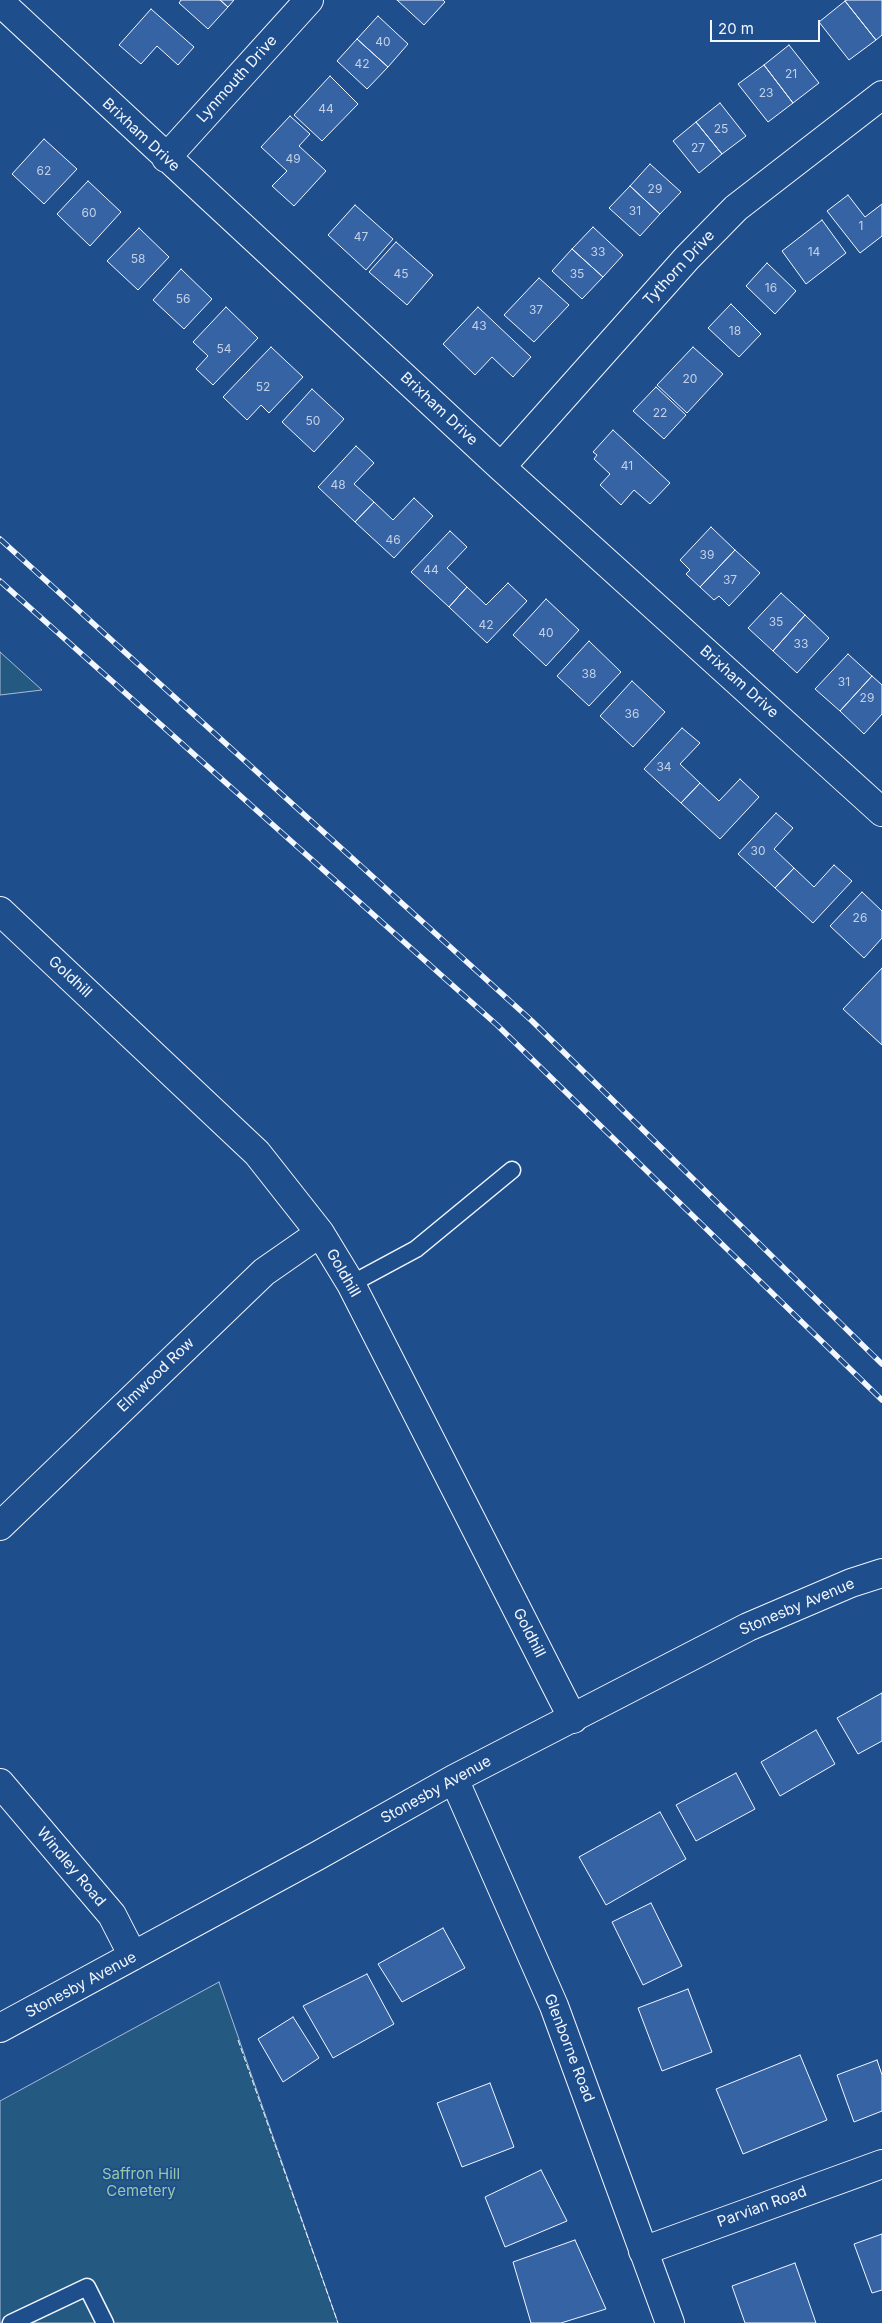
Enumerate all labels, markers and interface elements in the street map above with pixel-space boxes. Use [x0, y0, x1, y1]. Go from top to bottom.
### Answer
scale bar [712, 10, 822, 42]
text: 20 m [718, 19, 754, 38]
street label: Lynmouth Drive [193, 32, 281, 126]
house number: 40 [375, 35, 391, 49]
house number: 42 [354, 57, 370, 71]
house number: 21 [785, 67, 797, 81]
house number: 23 [759, 86, 773, 100]
street label: Brixham Drive [99, 95, 183, 175]
house number: 44 [318, 102, 334, 116]
house number: 25 [714, 122, 728, 136]
house number: 27 [691, 141, 705, 155]
house number: 49 [285, 152, 301, 166]
house number: 62 [37, 164, 51, 178]
house number: 29 [648, 182, 662, 196]
house number: 31 [629, 204, 641, 218]
house number: 60 [81, 206, 97, 220]
house number: 1 [859, 219, 863, 233]
street label: Tythorn Drive [640, 227, 718, 309]
house number: 47 [354, 230, 368, 244]
house number: 33 [591, 245, 605, 259]
house number: 14 [808, 245, 820, 259]
house number: 58 [131, 252, 145, 266]
house number: 45 [393, 267, 409, 281]
house number: 35 [570, 267, 584, 281]
house number: 16 [765, 281, 777, 295]
house number: 56 [176, 292, 190, 306]
house number: 37 [529, 303, 543, 317]
house number: 43 [471, 319, 487, 333]
house number: 18 [729, 324, 741, 338]
house number: 54 [216, 342, 232, 356]
street label: Brixham Drive [397, 369, 481, 449]
house number: 20 [683, 372, 697, 386]
house number: 52 [256, 380, 270, 394]
house number: 22 [653, 406, 667, 420]
house number: 50 [306, 414, 320, 428]
house number: 41 [621, 459, 633, 473]
house number: 48 [330, 478, 346, 492]
house number: 46 [385, 533, 401, 547]
house number: 39 [700, 548, 714, 562]
house number: 44 [423, 563, 439, 577]
house number: 37 [723, 573, 737, 587]
house number: 35 [769, 615, 783, 629]
house number: 42 [478, 618, 494, 632]
house number: 40 [538, 626, 554, 640]
house number: 33 [794, 637, 808, 651]
street label: Brixham Drive [696, 642, 782, 722]
house number: 38 [582, 667, 596, 681]
house number: 31 [838, 675, 850, 689]
house number: 29 [860, 691, 874, 705]
house number: 36 [625, 707, 639, 721]
house number: 34 [656, 760, 672, 774]
house number: 30 [751, 844, 765, 858]
house number: 26 [853, 911, 867, 925]
street label: Goldhill [45, 952, 95, 1002]
street label: Goldhill [322, 1246, 364, 1300]
street label: Elmwood Row [114, 1334, 198, 1416]
street label: Stonesby Avenue [737, 1575, 857, 1639]
street label: Goldhill [509, 1605, 549, 1661]
street label: Stonesby Avenue [378, 1752, 494, 1828]
street label: Windley Road [33, 1824, 109, 1910]
street label: Stonesby Avenue [22, 1948, 140, 2022]
street label: Glenborne Road [540, 1991, 598, 2105]
park label: Saffron Hill Cemetery [102, 2165, 180, 2200]
street label: Parvian Road [715, 2183, 809, 2231]

